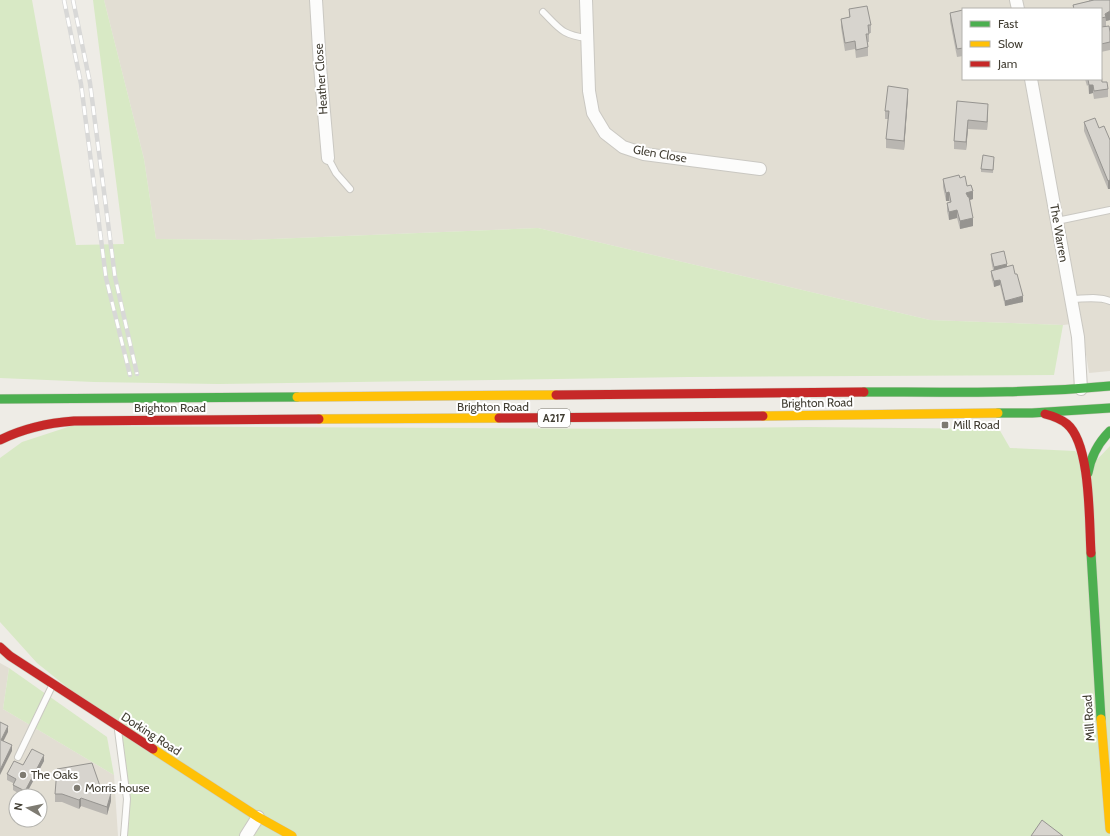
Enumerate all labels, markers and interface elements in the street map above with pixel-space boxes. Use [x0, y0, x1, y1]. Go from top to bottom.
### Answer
legend [962, 8, 1102, 80]
text: Fast [998, 16, 1018, 31]
text: Slow [998, 36, 1023, 51]
street label: Heather Close [311, 43, 330, 115]
text: Jam [997, 56, 1017, 71]
street label: Glen Close [632, 141, 688, 166]
street label: The Warren [1047, 203, 1072, 263]
street label: Brighton Road [781, 394, 853, 411]
street label: Brighton Road [457, 399, 529, 414]
street label: Brighton Road [134, 400, 206, 415]
road number: A217 [538, 409, 570, 427]
place label: Mill Road [953, 417, 1000, 432]
marker: Mill Road [940, 420, 950, 430]
street label: Mill Road [1079, 694, 1098, 742]
street label: Dorking Road [119, 709, 184, 758]
place label: The Oaks [31, 767, 78, 782]
marker: The Oaks [18, 770, 28, 780]
place label: Morris house [85, 780, 150, 795]
marker: Morris house [72, 783, 82, 793]
north arrow [8, 788, 48, 828]
text: N [11, 801, 26, 811]

